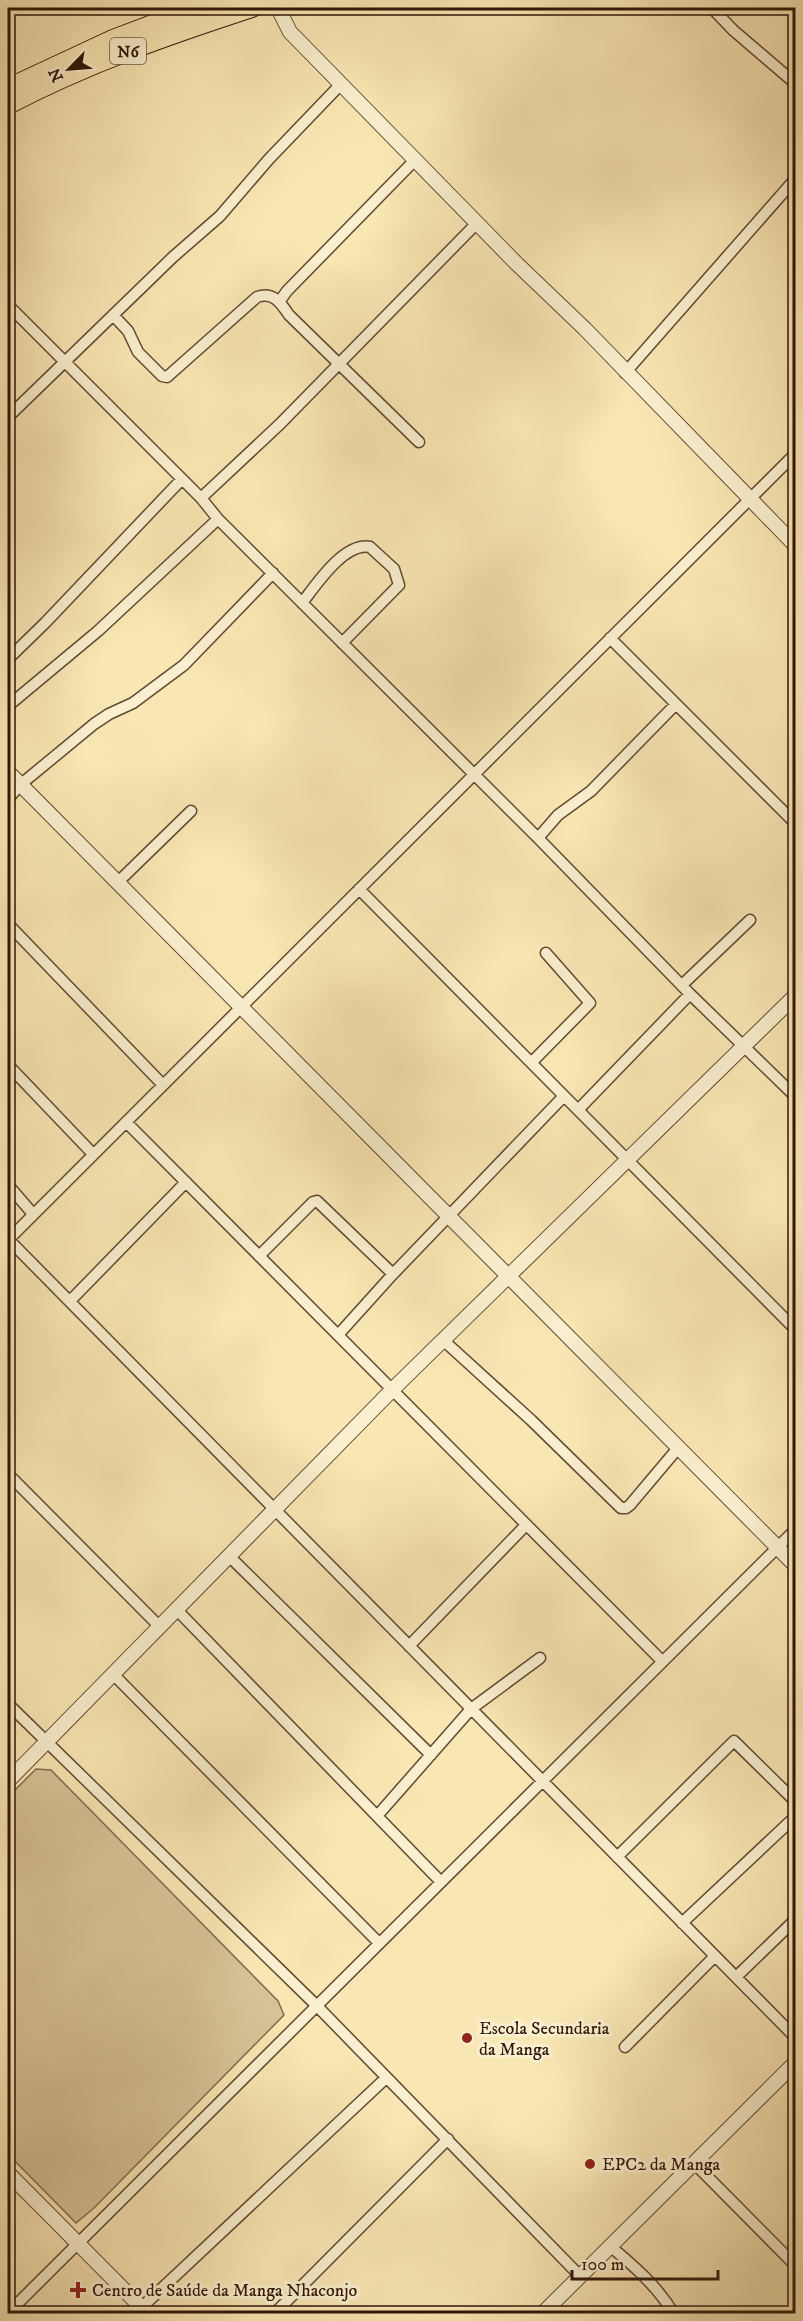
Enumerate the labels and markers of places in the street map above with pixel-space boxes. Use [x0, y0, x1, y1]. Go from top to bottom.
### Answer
place label: Escola Secundaria da Manga [479, 2018, 610, 2061]
marker: Escola Secundaria da Manga [460, 2031, 474, 2045]
place label: EPC2 da Manga [602, 2154, 721, 2176]
marker: EPC2 da Manga [583, 2157, 597, 2171]
place label: Centro de Saúde da Manga Nhaconjo [92, 2280, 358, 2302]
marker: Centro de Saúde da Manga Nhaconjo [69, 2281, 87, 2299]

